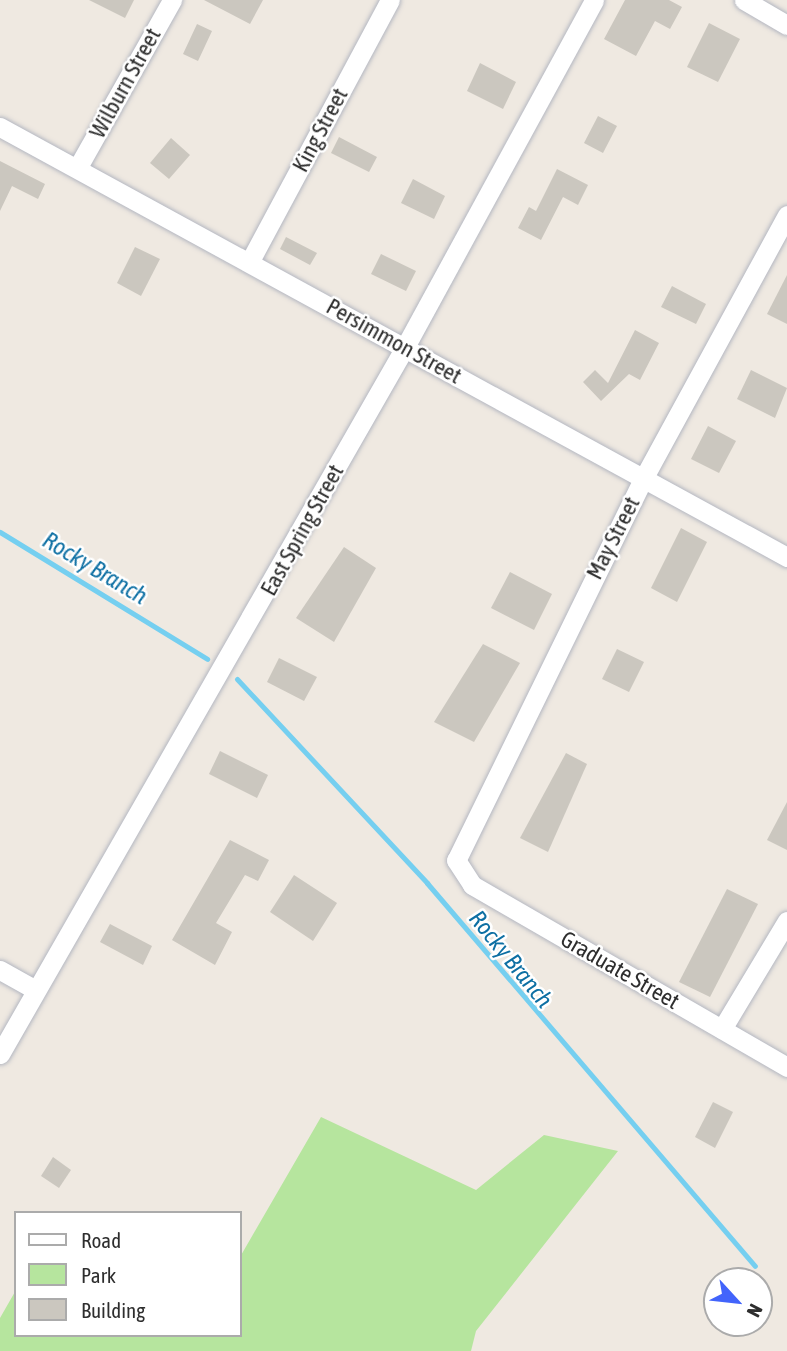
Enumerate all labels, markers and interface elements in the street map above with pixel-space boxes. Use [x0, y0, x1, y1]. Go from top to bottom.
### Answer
street label: Wilburn Street [83, 23, 167, 143]
street label: King Street [286, 83, 354, 177]
street label: Persimmon Street [322, 292, 466, 390]
street label: East Spring Street [255, 460, 349, 600]
street label: May Street [580, 492, 646, 584]
water label: Rocky Branch [37, 526, 153, 610]
water label: Rocky Branch [463, 904, 559, 1014]
street label: Graduate Street [556, 925, 684, 1015]
legend [14, 1211, 242, 1337]
text: Road [81, 1228, 121, 1252]
text: Park [81, 1263, 116, 1287]
north arrow [703, 1267, 773, 1337]
text: Building [81, 1298, 145, 1322]
text: N [743, 1301, 767, 1321]

